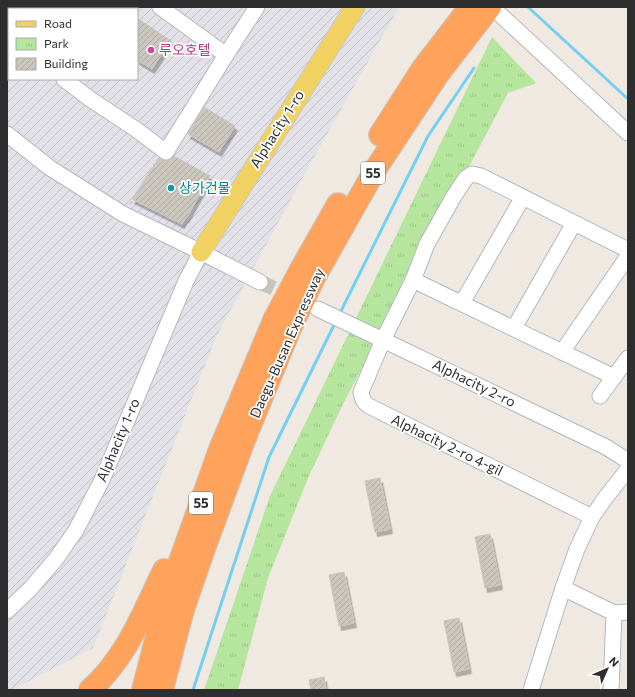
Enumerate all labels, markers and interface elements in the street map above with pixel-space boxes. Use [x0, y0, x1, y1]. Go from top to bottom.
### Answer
legend [8, 8, 138, 80]
text: Road [44, 16, 72, 30]
text: Park [44, 36, 70, 50]
place label: 루오호텔 [159, 41, 211, 58]
marker: 루오호텔 [146, 45, 156, 55]
text: Building [44, 56, 88, 70]
street label: Alphacity 1-ro [246, 87, 307, 171]
road number: 55 [361, 162, 385, 184]
place label: 상가건물 [179, 179, 231, 196]
marker: 상가건물 [166, 183, 176, 193]
street label: Daegu-Busan Expressway [246, 265, 327, 420]
street label: Alphacity 2-ro [430, 355, 519, 410]
street label: Alphacity 1-ro [92, 396, 143, 484]
street label: Alphacity 2-ro 4-gil [389, 410, 506, 479]
road number: 55 [189, 492, 213, 514]
north arrow [587, 649, 627, 689]
text: N [607, 654, 622, 669]

